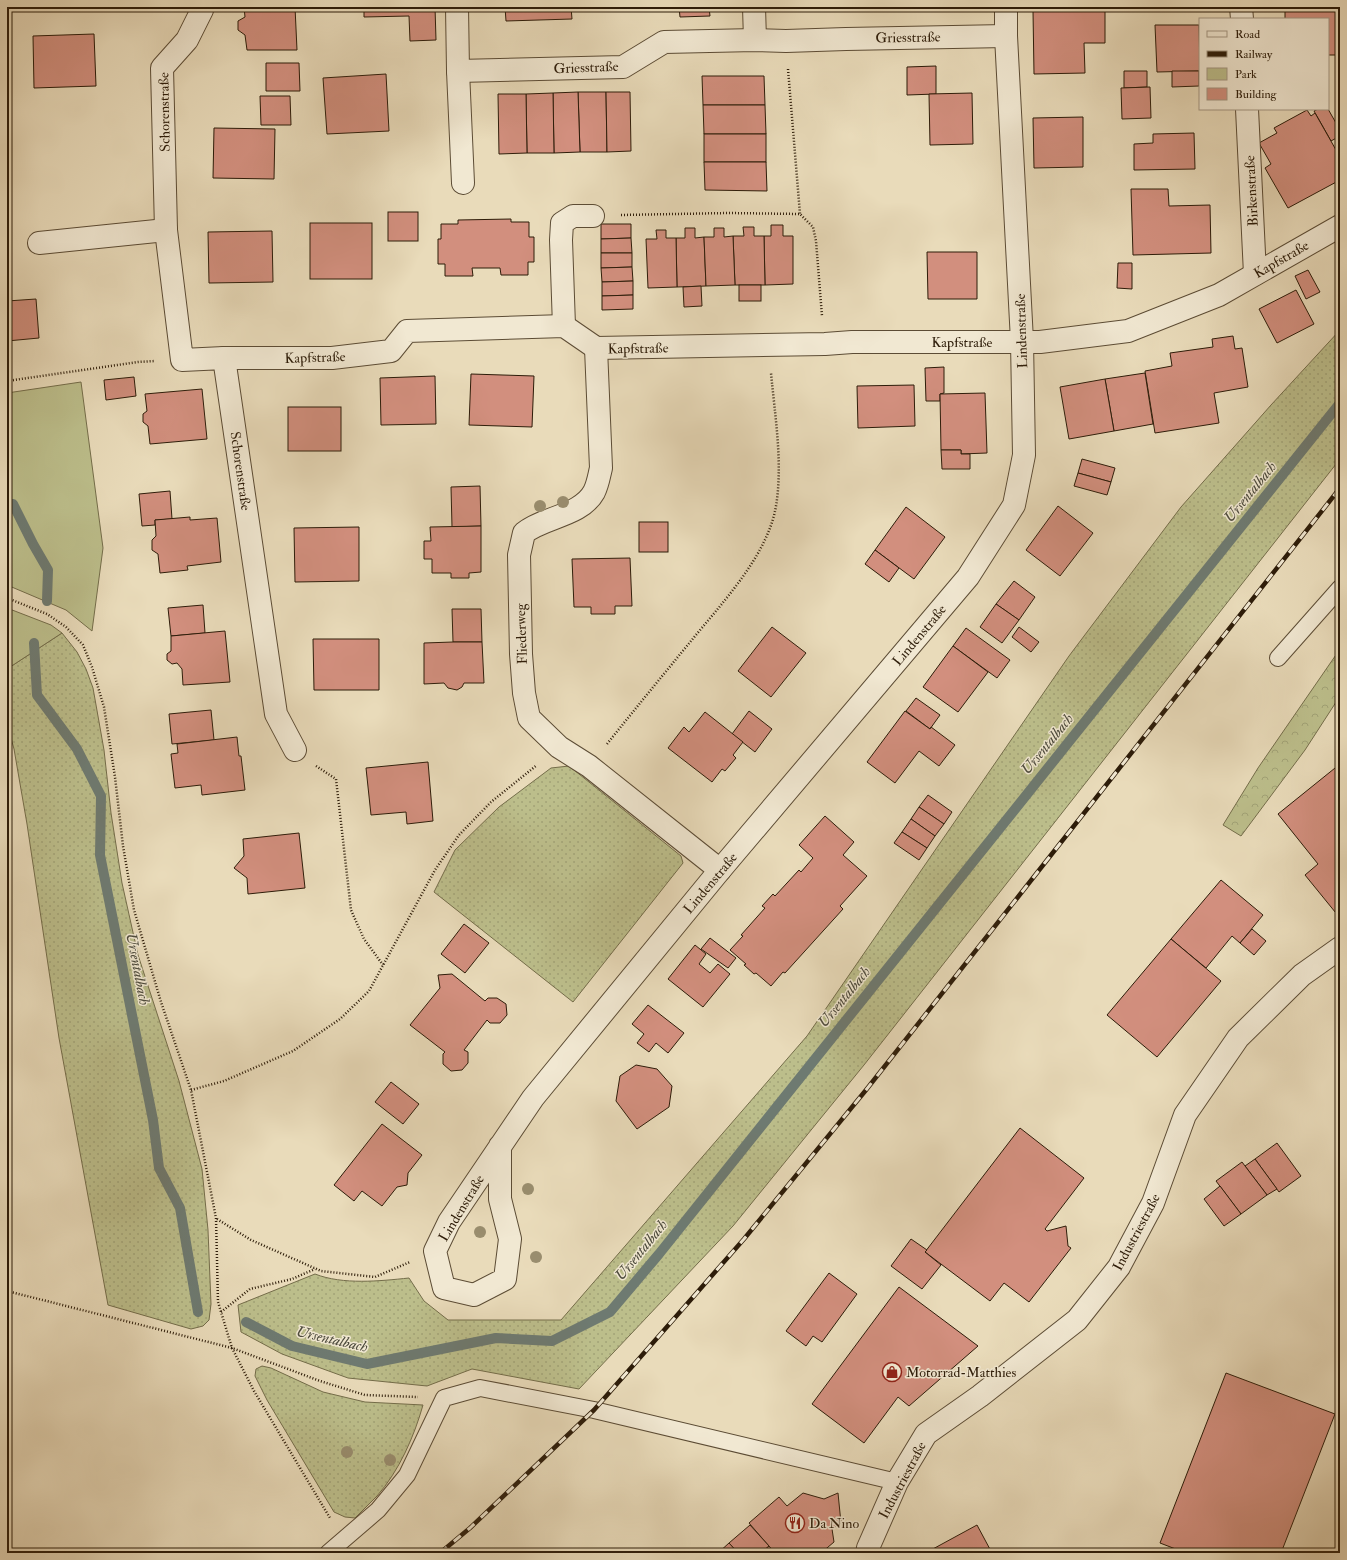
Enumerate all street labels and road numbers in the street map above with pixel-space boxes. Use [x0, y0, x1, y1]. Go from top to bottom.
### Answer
street label: Griesstraße [875, 28, 941, 47]
street label: Griesstraße [553, 58, 619, 77]
street label: Schorenstraße [155, 72, 174, 152]
street label: Birkenstraße [1241, 155, 1262, 227]
street label: Kapfstraße [1251, 237, 1312, 283]
street label: Lindenstraße [1012, 293, 1031, 369]
street label: Kapfstraße [932, 334, 993, 352]
street label: Kapfstraße [607, 339, 669, 359]
street label: Kapfstraße [284, 348, 346, 368]
street label: Schorenstraße [227, 431, 254, 512]
street label: Lindenstraße [889, 601, 950, 669]
street label: Fliederweg [512, 602, 531, 665]
street label: Lindenstraße [680, 849, 741, 917]
street label: Lindenstraße [435, 1172, 488, 1245]
street label: Industriestraße [1109, 1191, 1164, 1274]
street label: Industriestraße [875, 1439, 930, 1522]

